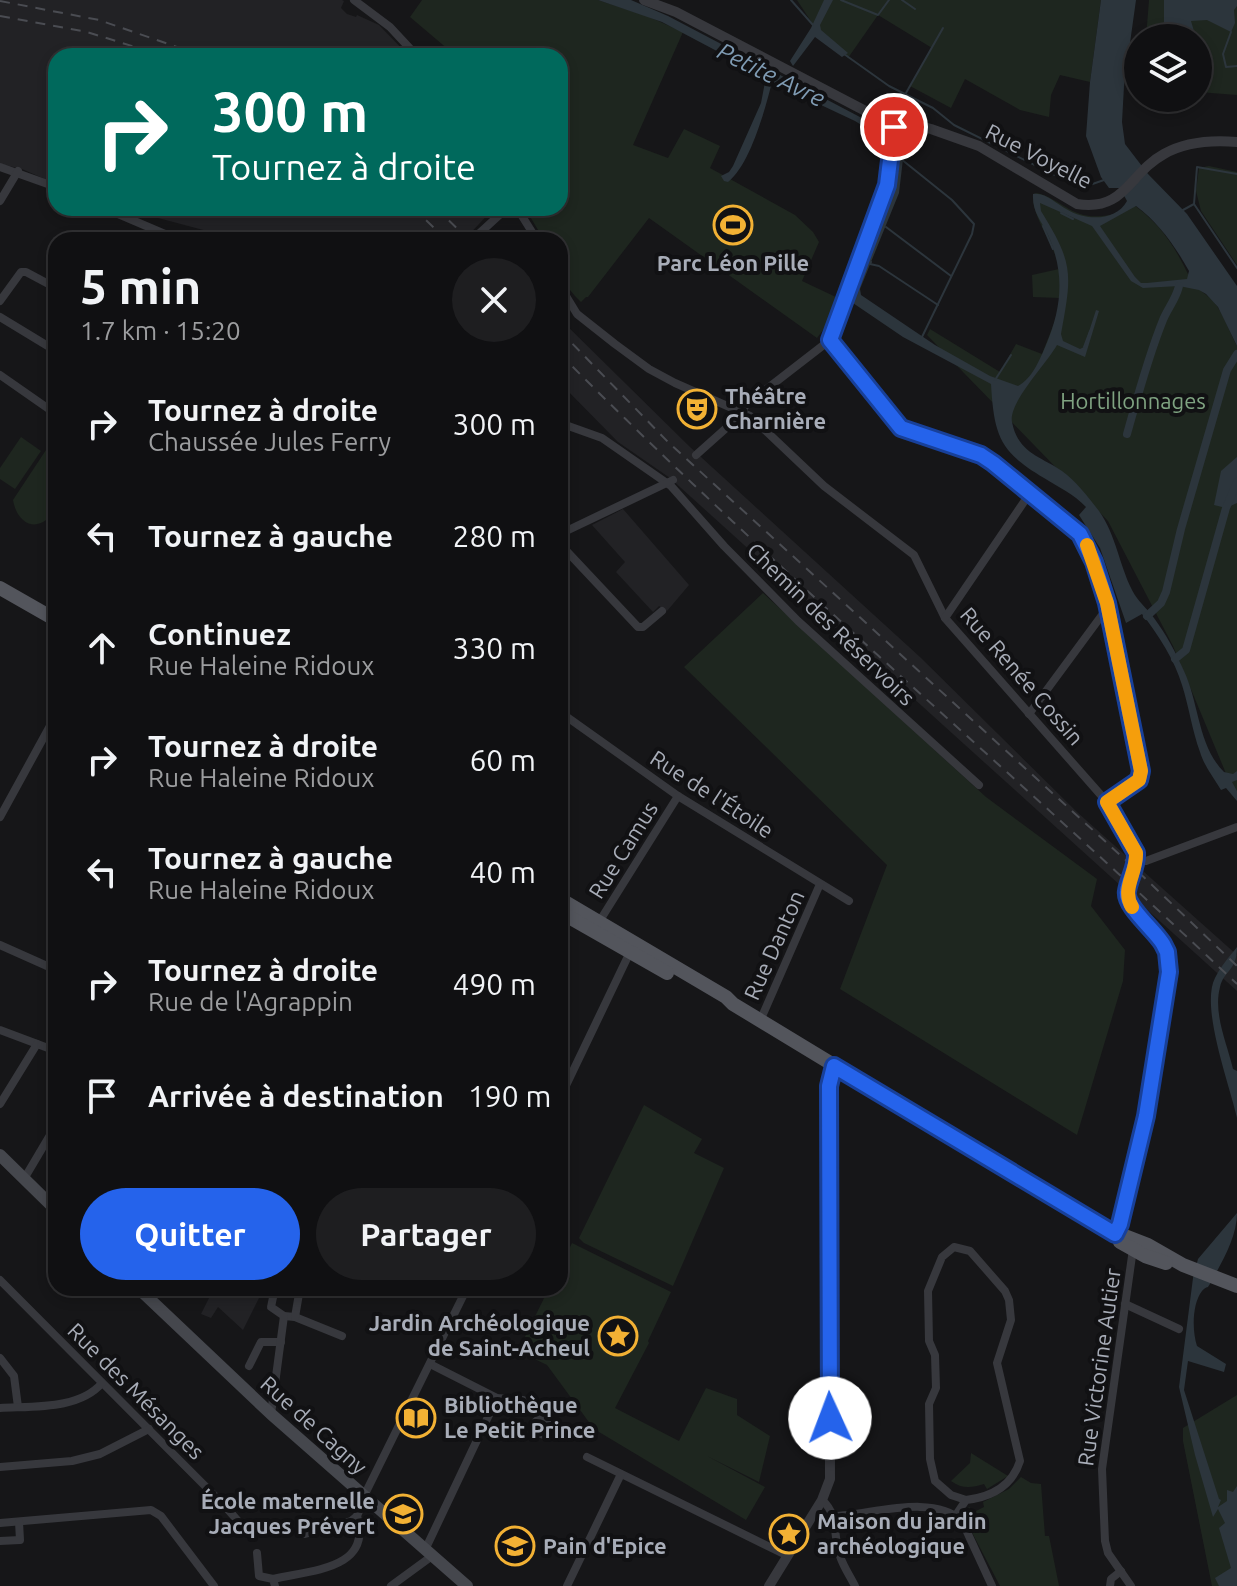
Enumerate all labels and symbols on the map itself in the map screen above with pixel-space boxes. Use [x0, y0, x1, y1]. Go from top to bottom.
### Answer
water label: Petite Avre [713, 37, 829, 112]
pin [860, 93, 928, 161]
street label: Rue Voyelle [982, 118, 1097, 193]
sports icon: Parc Léon Pille [712, 204, 754, 246]
place label: Parc Léon Pille [657, 250, 809, 275]
place label: Théâtre Charnière [725, 383, 826, 433]
theatre icon: Théâtre Charnière [676, 388, 718, 430]
park label: Hortillonnages [1060, 388, 1206, 413]
street label: Chemin des Réservoirs [743, 537, 920, 710]
street label: Rue Renée Cossin [956, 602, 1089, 750]
street label: Rue de l'Étoile [646, 744, 779, 843]
street label: Rue Camus [583, 797, 662, 903]
street label: Rue Danton [738, 886, 809, 1003]
street label: Rue Victorine Autier [1072, 1266, 1125, 1468]
place label: Jardin Archéologique de Saint-Acheul [369, 1310, 590, 1360]
place icon: Jardin Archéologique de Saint-Acheul [597, 1315, 639, 1357]
street label: Rue des Mésanges [63, 1317, 210, 1464]
street label: Rue de Cagny [256, 1371, 373, 1479]
position arrow [788, 1376, 872, 1460]
place label: Bibliothèque Le Petit Prince [444, 1392, 596, 1442]
library icon: Bibliothèque Le Petit Prince [395, 1397, 437, 1439]
place label: École maternelle Jacques Prévert [201, 1488, 375, 1538]
school or university icon: École maternelle Jacques Prévert [382, 1493, 424, 1535]
place label: Maison du jardin archéologique [817, 1508, 987, 1558]
place icon: Maison du jardin archéologique [768, 1513, 810, 1555]
school or university icon: Pain d'Epice [494, 1525, 536, 1567]
place label: Pain d'Epice [543, 1533, 667, 1558]

